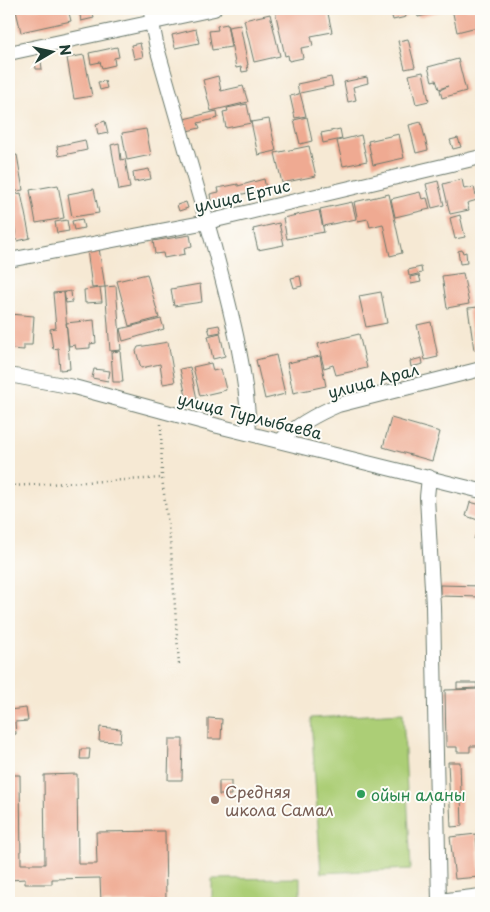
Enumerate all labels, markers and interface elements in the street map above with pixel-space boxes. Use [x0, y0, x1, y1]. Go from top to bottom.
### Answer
north arrow [28, 28, 78, 78]
text: N [54, 43, 77, 57]
street label: улица Ертис [192, 172, 292, 218]
street label: улица Арал [325, 356, 421, 404]
street label: улица Турлыбаева [175, 385, 325, 445]
place label: Средняя школа Самал [225, 779, 334, 821]
place label: ойын аланы [371, 782, 466, 806]
marker: ойын аланы [355, 788, 367, 800]
marker: Средняя школа Самал [209, 794, 221, 806]

